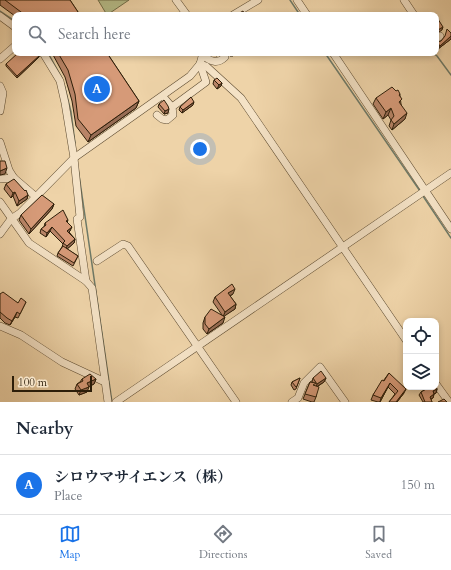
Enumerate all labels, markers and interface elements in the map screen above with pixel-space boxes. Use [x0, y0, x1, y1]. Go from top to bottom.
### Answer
search box [12, 12, 439, 56]
icon: search [26, 23, 48, 45]
text: Search here [58, 24, 131, 44]
pin: A [84, 74, 110, 104]
your location [190, 139, 210, 159]
map controls [403, 318, 439, 390]
button: locate [403, 318, 439, 354]
button: layers [403, 354, 439, 390]
scale bar [12, 374, 92, 393]
text: 100 m [18, 375, 47, 390]
text: Nearby [16, 417, 73, 440]
text: シロウマサイエンス（株） [54, 467, 232, 487]
text: A [24, 476, 34, 494]
text: 150 m [401, 476, 435, 494]
text: Place [54, 487, 82, 505]
tab: Map [59, 523, 81, 562]
tab: Directions [199, 523, 247, 562]
tab: Saved [365, 523, 392, 562]

